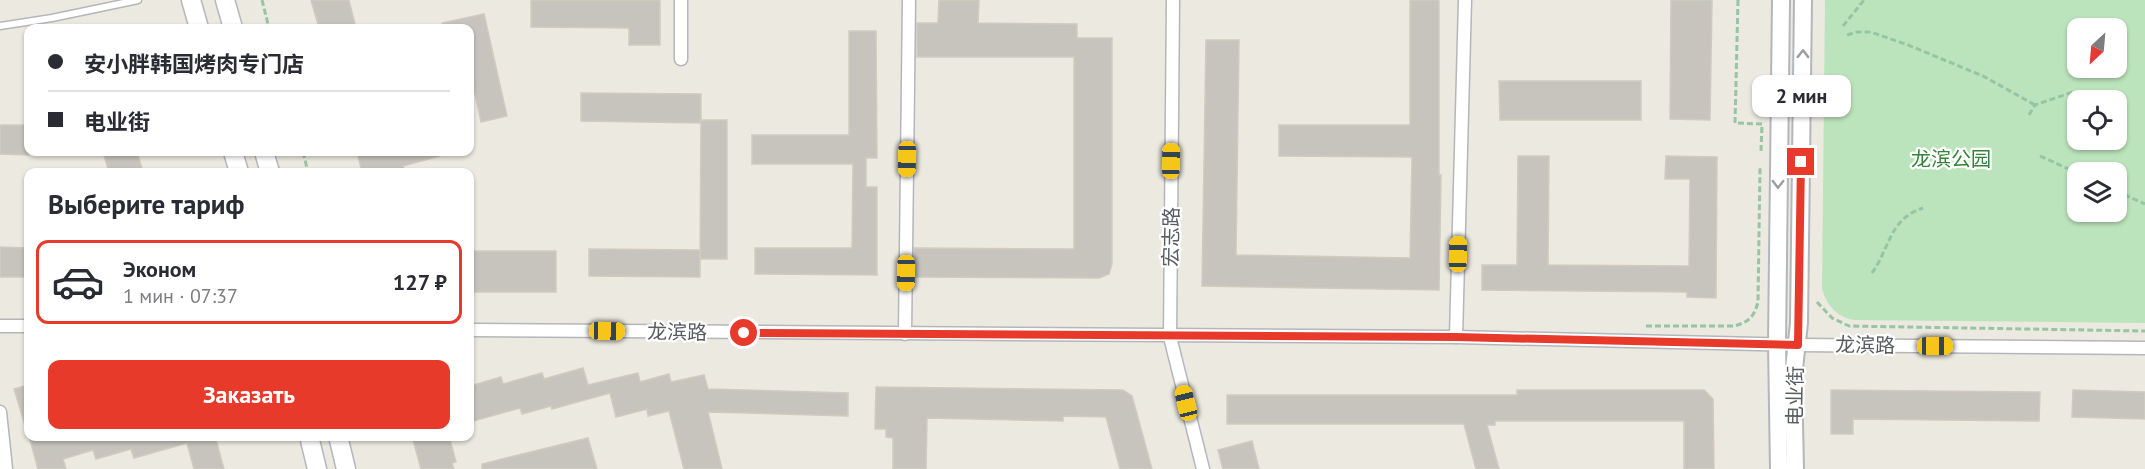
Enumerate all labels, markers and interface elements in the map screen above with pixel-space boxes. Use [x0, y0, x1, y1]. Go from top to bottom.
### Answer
north arrow [2067, 18, 2127, 78]
map controls [2067, 18, 2127, 222]
one-way arrow [1796, 49, 1809, 58]
text: 安小胖韩国烤肉专门店 [84, 50, 304, 78]
callout: 2 мин [1752, 75, 1850, 117]
text: 2 мин [1776, 83, 1827, 109]
button: locate [2067, 90, 2127, 150]
text: 电业街 [84, 108, 150, 136]
car [898, 141, 916, 177]
car [1162, 143, 1180, 179]
park label: 龙滨公园 [1911, 146, 1991, 172]
route end [1787, 148, 1814, 175]
button: layers [2067, 162, 2127, 222]
one-way arrow [1772, 180, 1785, 189]
text: Выберите тариф [48, 187, 244, 221]
street label: 宏志路 [1157, 207, 1185, 267]
car [1449, 236, 1467, 272]
icon: car [51, 255, 105, 309]
text: Эконом [123, 255, 196, 283]
car [897, 255, 915, 291]
text: 127 ₽ [393, 268, 447, 296]
text: 1 мин · 07:37 [123, 283, 238, 309]
street label: 龙滨路 [647, 318, 707, 346]
route start [730, 319, 757, 346]
car [589, 322, 625, 340]
street label: 龙滨路 [1835, 331, 1895, 359]
car [1917, 337, 1953, 355]
button: Заказать [48, 360, 450, 429]
street label: 电业街 [1781, 366, 1809, 426]
car [1173, 383, 1199, 423]

